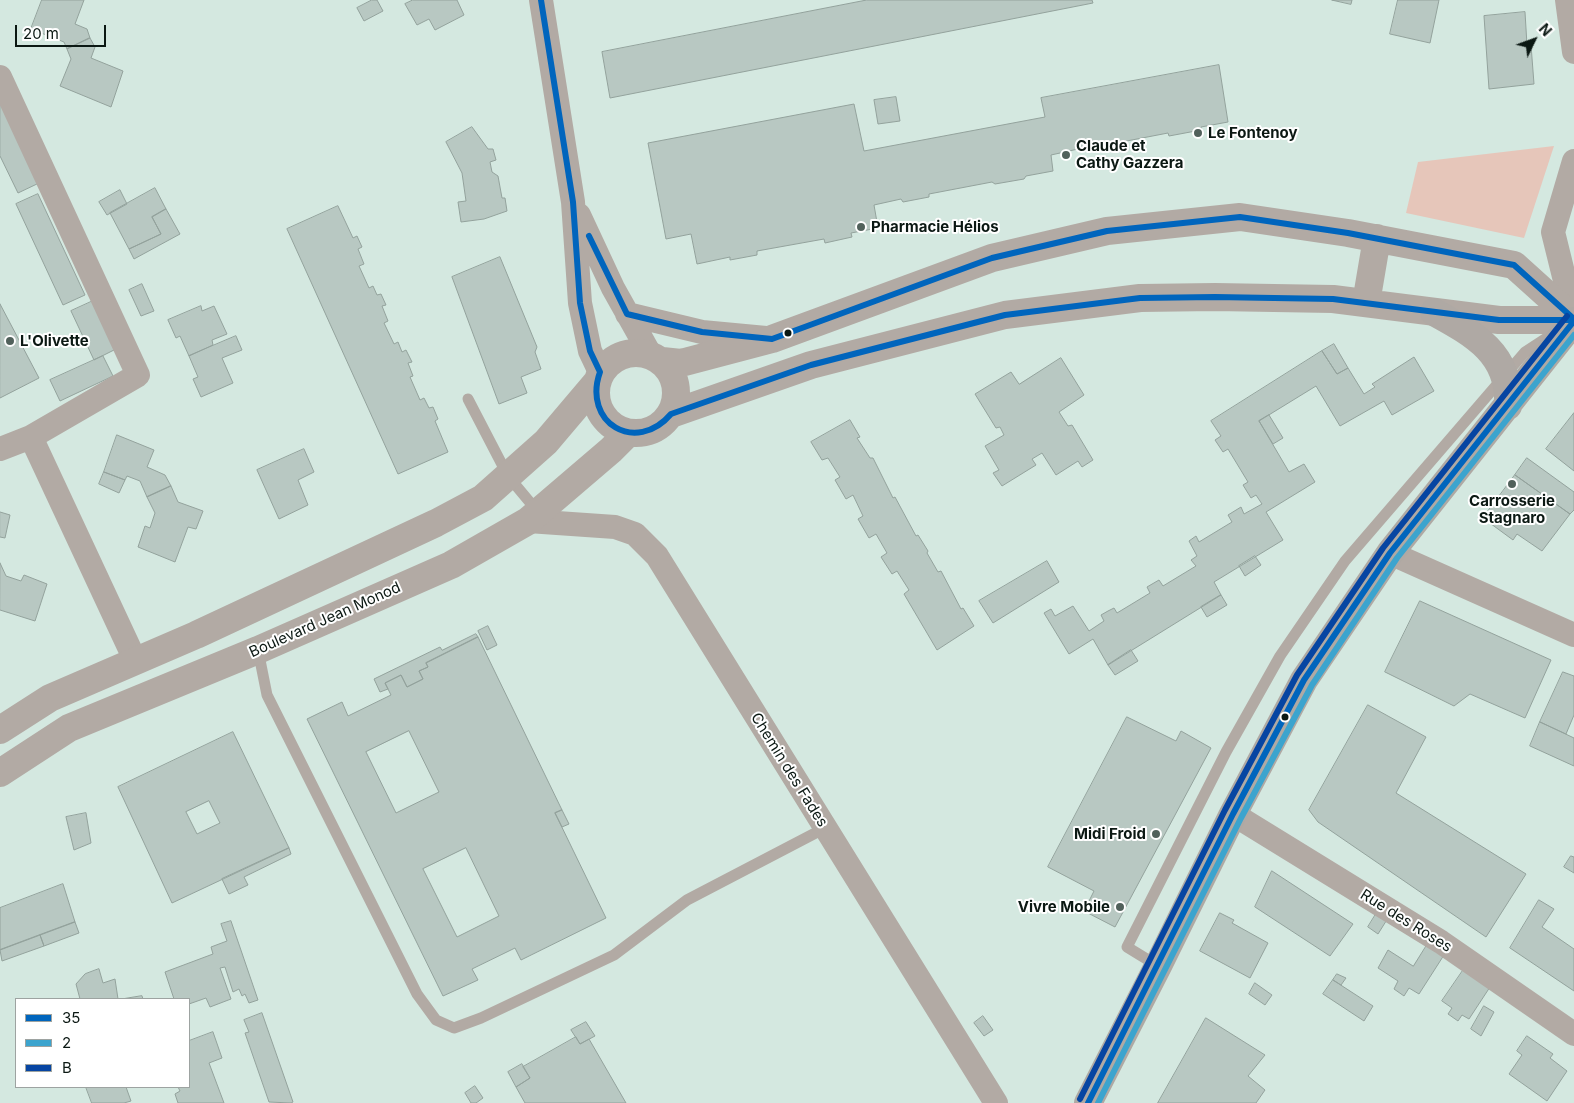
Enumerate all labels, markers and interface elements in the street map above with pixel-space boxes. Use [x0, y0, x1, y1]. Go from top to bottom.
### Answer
scale bar [18, 15, 109, 47]
north arrow [1509, 15, 1559, 65]
text: N [1536, 20, 1555, 39]
text: 20 m [23, 24, 59, 43]
place label: Le Fontenoy [1208, 124, 1297, 142]
marker: Le Fontenoy [1192, 127, 1204, 139]
place label: Claude et Cathy Gazzera [1076, 137, 1183, 172]
marker: Claude et Cathy Gazzera [1060, 149, 1072, 161]
place label: Pharmacie Hélios [871, 218, 999, 236]
marker: Pharmacie Hélios [855, 221, 867, 233]
unlabelled marker [783, 328, 793, 338]
place label: L'Olivette [20, 332, 89, 350]
marker: L'Olivette [4, 335, 16, 347]
marker: Carrosserie Stagnaro [1506, 478, 1518, 490]
place label: Carrosserie Stagnaro [1469, 492, 1555, 527]
street label: Boulevard Jean Monod [246, 578, 404, 662]
street label: Chemin des Fades [747, 710, 831, 830]
unlabelled marker [1280, 712, 1290, 722]
place label: Midi Froid [1074, 825, 1146, 843]
marker: Midi Froid [1150, 828, 1162, 840]
street label: Rue des Roses [1357, 886, 1455, 956]
place label: Vivre Mobile [1018, 898, 1110, 916]
marker: Vivre Mobile [1114, 901, 1126, 913]
legend [15, 998, 190, 1088]
text: 35 [62, 1008, 80, 1027]
text: 2 [62, 1033, 71, 1052]
text: B [62, 1058, 72, 1077]

